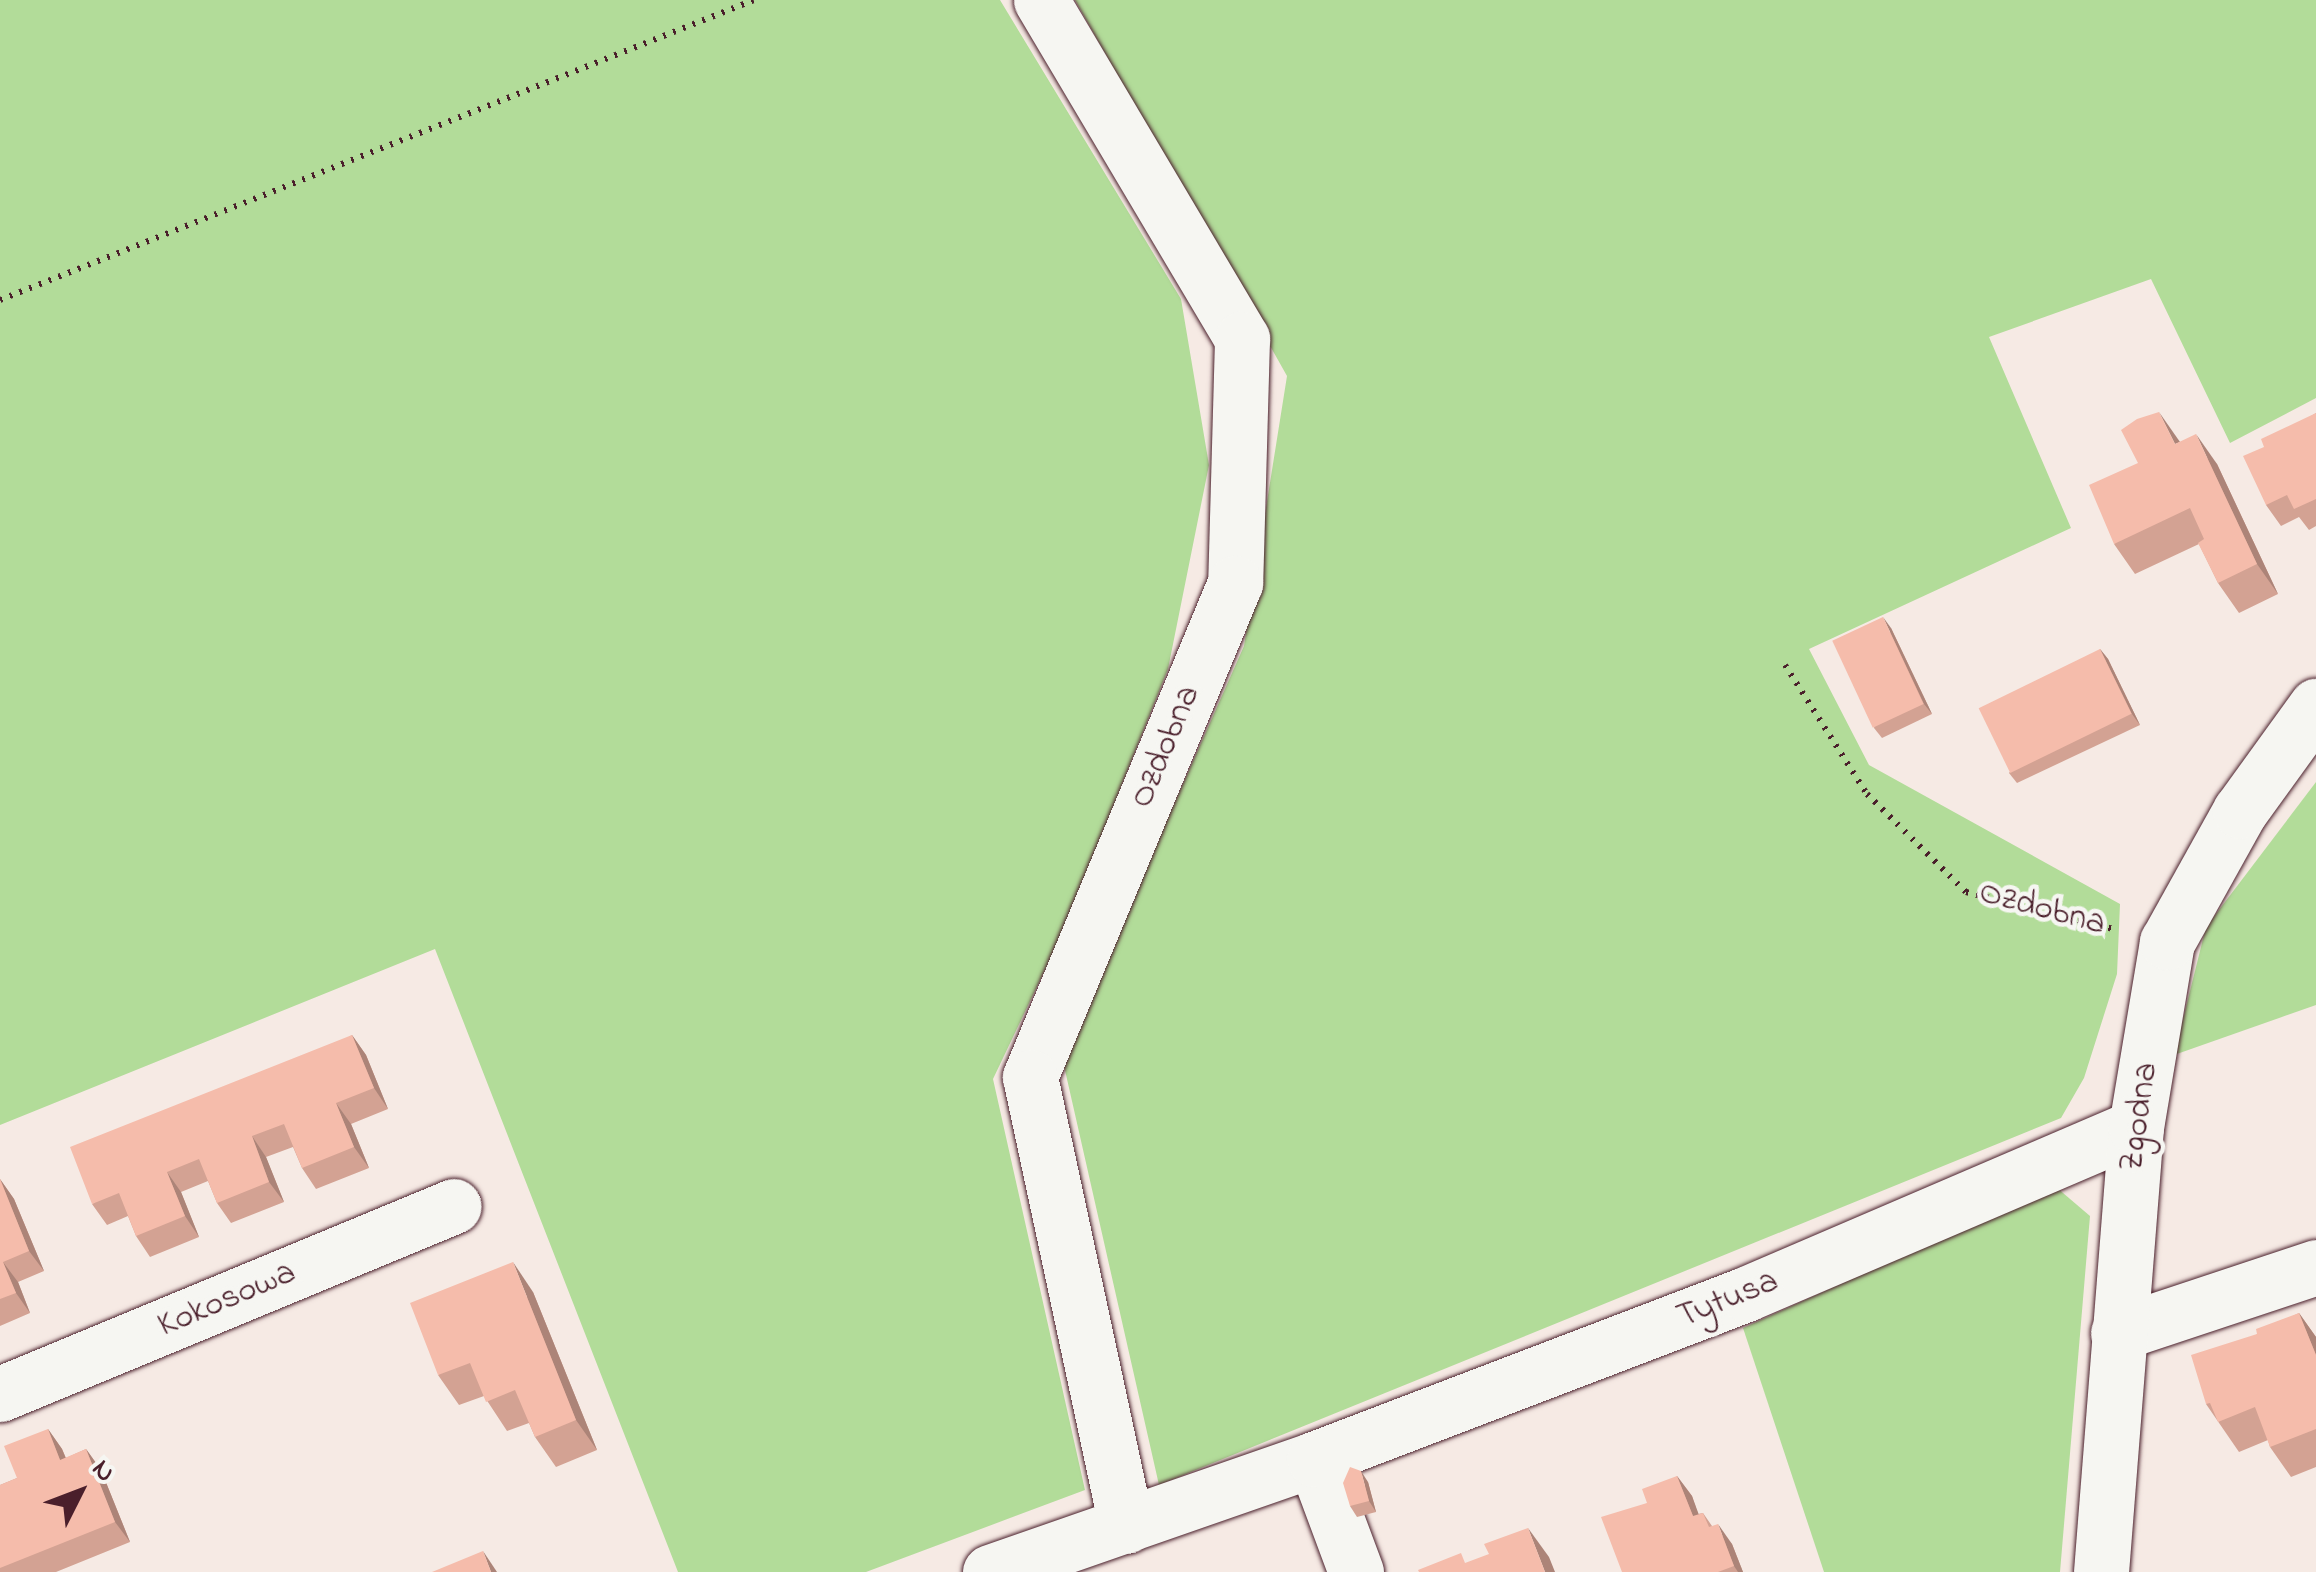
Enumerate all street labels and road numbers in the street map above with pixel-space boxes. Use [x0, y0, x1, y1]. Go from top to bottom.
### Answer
street label: Ozdobna [1121, 679, 1211, 815]
street label: Ozdobna [1974, 872, 2110, 946]
street label: Zgodna [2112, 1060, 2168, 1174]
street label: Kokosowa [152, 1252, 302, 1348]
street label: Tytusa [1671, 1261, 1785, 1339]

